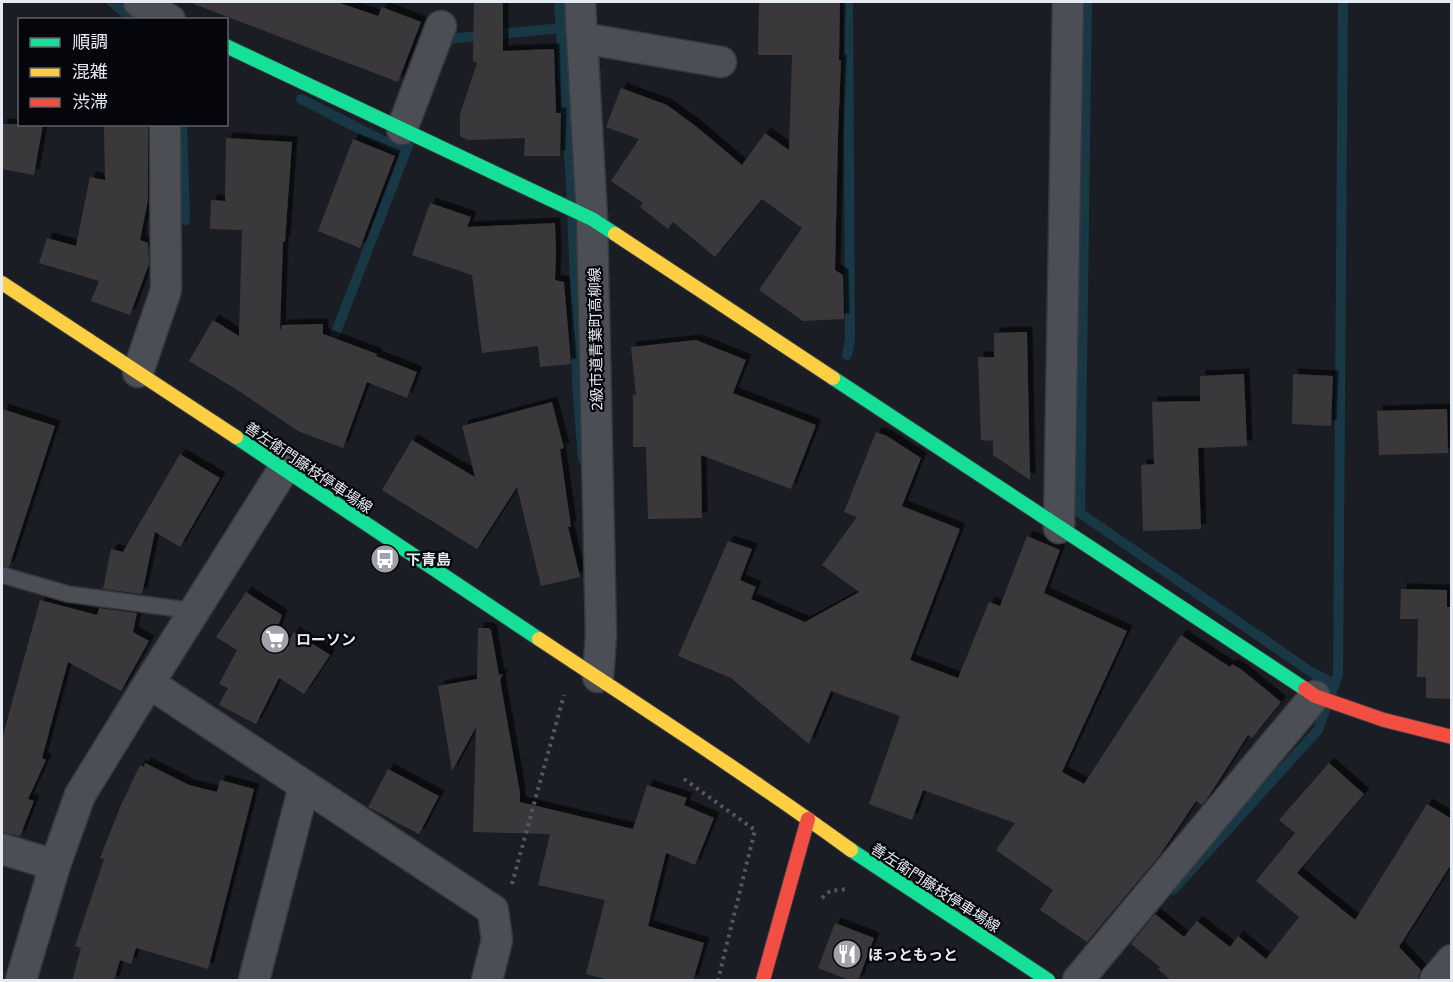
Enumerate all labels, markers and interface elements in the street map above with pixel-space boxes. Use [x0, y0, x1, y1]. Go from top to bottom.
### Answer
legend [18, 18, 228, 126]
text: 順調 [72, 30, 108, 52]
text: 混雑 [72, 60, 108, 82]
text: 渋滞 [72, 90, 108, 112]
street label: 2級市道青葉町高柳線 [585, 267, 605, 411]
street label: 善左衛門藤枝停車場線 [242, 418, 376, 516]
bus stop icon: 下青島 [369, 543, 401, 575]
place label: 下青島 [406, 550, 451, 568]
supermarket icon: ローソン [259, 623, 291, 655]
place label: ローソン [296, 630, 356, 648]
street label: 善左衛門藤枝停車場線 [868, 839, 1004, 935]
restaurant icon: ほっともっと [831, 938, 863, 970]
place label: ほっともっと [868, 945, 958, 963]

